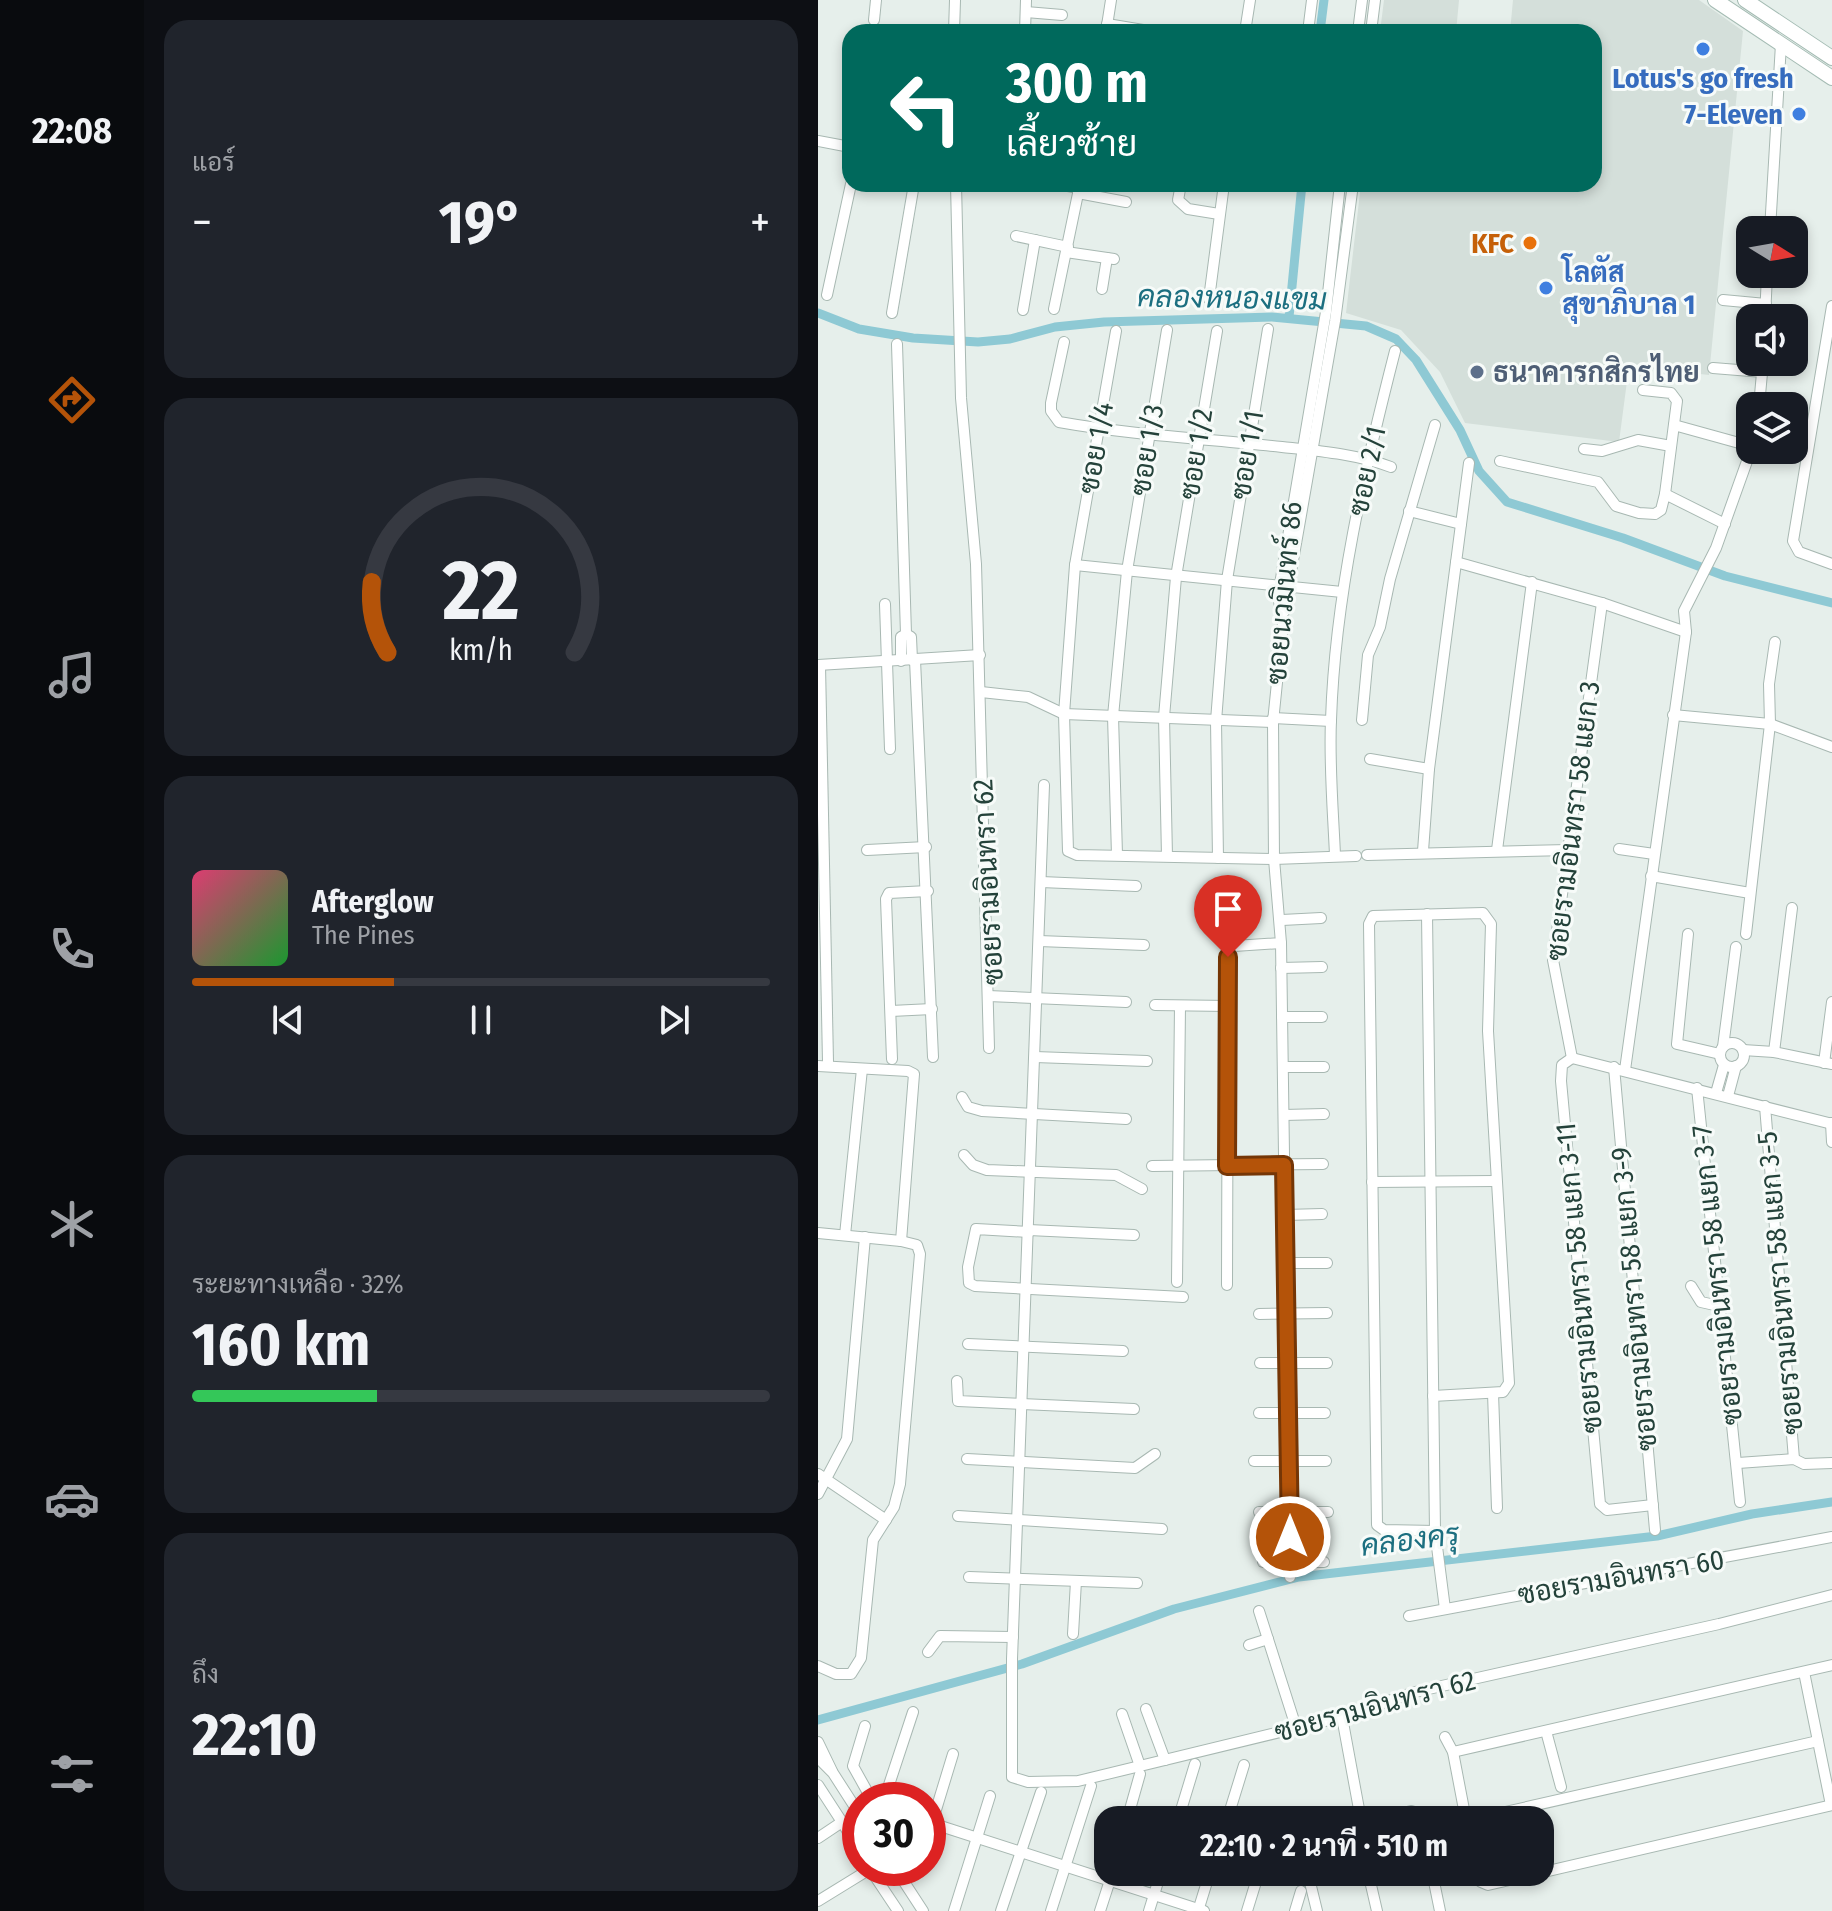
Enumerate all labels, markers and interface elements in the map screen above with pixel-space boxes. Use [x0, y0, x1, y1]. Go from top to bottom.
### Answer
marker: Lotus's go fresh [1694, 40, 1712, 58]
text: 300 m [1006, 50, 1148, 117]
icon: left [874, 56, 978, 160]
place label: Lotus's go fresh [1612, 62, 1794, 95]
place label: 7-Eleven [1684, 98, 1783, 131]
marker: 7-Eleven [1790, 105, 1808, 123]
text: 22:08 [32, 109, 112, 153]
text: เลี้ยวซ้าย [1006, 122, 1137, 166]
text: แอร์ [192, 147, 235, 178]
text: 19° [439, 187, 523, 259]
text: − [192, 196, 212, 249]
text: + [750, 196, 770, 249]
north arrow [1736, 216, 1808, 288]
map controls [1736, 216, 1808, 464]
place label: KFC [1471, 227, 1514, 260]
marker: KFC [1521, 234, 1539, 252]
place label: โลตัส สุขาภิบาล 1 [1560, 253, 1695, 324]
water label: คลองหนองแขม [1137, 278, 1327, 318]
marker: โลตัส สุขาภิบาล 1 [1537, 279, 1555, 297]
button: sound [1736, 304, 1808, 376]
place label: ธนาคารกสิกรไทย [1493, 353, 1700, 389]
marker: ธนาคารกสิกรไทย [1468, 363, 1486, 381]
icon: directions [44, 372, 100, 428]
button: layers [1736, 392, 1808, 464]
street label: ซอย 1/4 [1072, 400, 1120, 496]
street label: ซอย 1/3 [1123, 402, 1171, 498]
street label: ซอย 1/2 [1173, 406, 1219, 502]
street label: ซอย 1/1 [1224, 408, 1270, 502]
street label: ซอย 2/1 [1341, 423, 1393, 519]
street label: ซอยนวมินทร์ 86 [1257, 500, 1308, 686]
text: 22 [441, 541, 520, 641]
text: km/h [449, 633, 513, 668]
icon: music [44, 647, 100, 703]
street label: ซอยรามอินทรา 58 แยก 3 [1539, 679, 1607, 963]
street label: ซอยรามอินทรา 62 [966, 778, 1010, 986]
pin [1194, 875, 1262, 957]
text: Afterglow [312, 884, 434, 920]
icon: arrive [1206, 887, 1250, 931]
text: The Pines [312, 920, 415, 951]
icon: phone [44, 921, 100, 977]
icon: previous [266, 998, 310, 1042]
icon: pause [459, 998, 503, 1042]
icon: next [652, 998, 696, 1042]
street label: ซอยรามอินทรา 58 แยก 3-11 [1549, 1122, 1609, 1434]
street label: ซอยรามอินทรา 58 แยก 3-7 [1685, 1123, 1749, 1427]
street label: ซอยรามอินทรา 58 แยก 3-5 [1750, 1130, 1810, 1436]
street label: ซอยรามอินทรา 58 แยก 3-9 [1604, 1146, 1664, 1452]
icon: climate [44, 1196, 100, 1252]
text: ระยะทางเหลือ · 32% [192, 1269, 404, 1300]
text: 160 km [192, 1309, 370, 1381]
icon: car [44, 1471, 100, 1527]
position arrow [1248, 1495, 1332, 1579]
water label: คลองครุ [1359, 1516, 1463, 1567]
street label: ซอยรามอินทรา 60 [1515, 1543, 1727, 1611]
text: ถึง [192, 1659, 219, 1690]
street label: ซอยรามอินทรา 62 [1271, 1663, 1479, 1749]
text: 22:10 [192, 1699, 317, 1771]
icon: filters [44, 1746, 100, 1802]
speed limit sign: 30 [842, 1782, 946, 1886]
text: 22:10 · 2 นาที · 510 m [1200, 1828, 1448, 1864]

